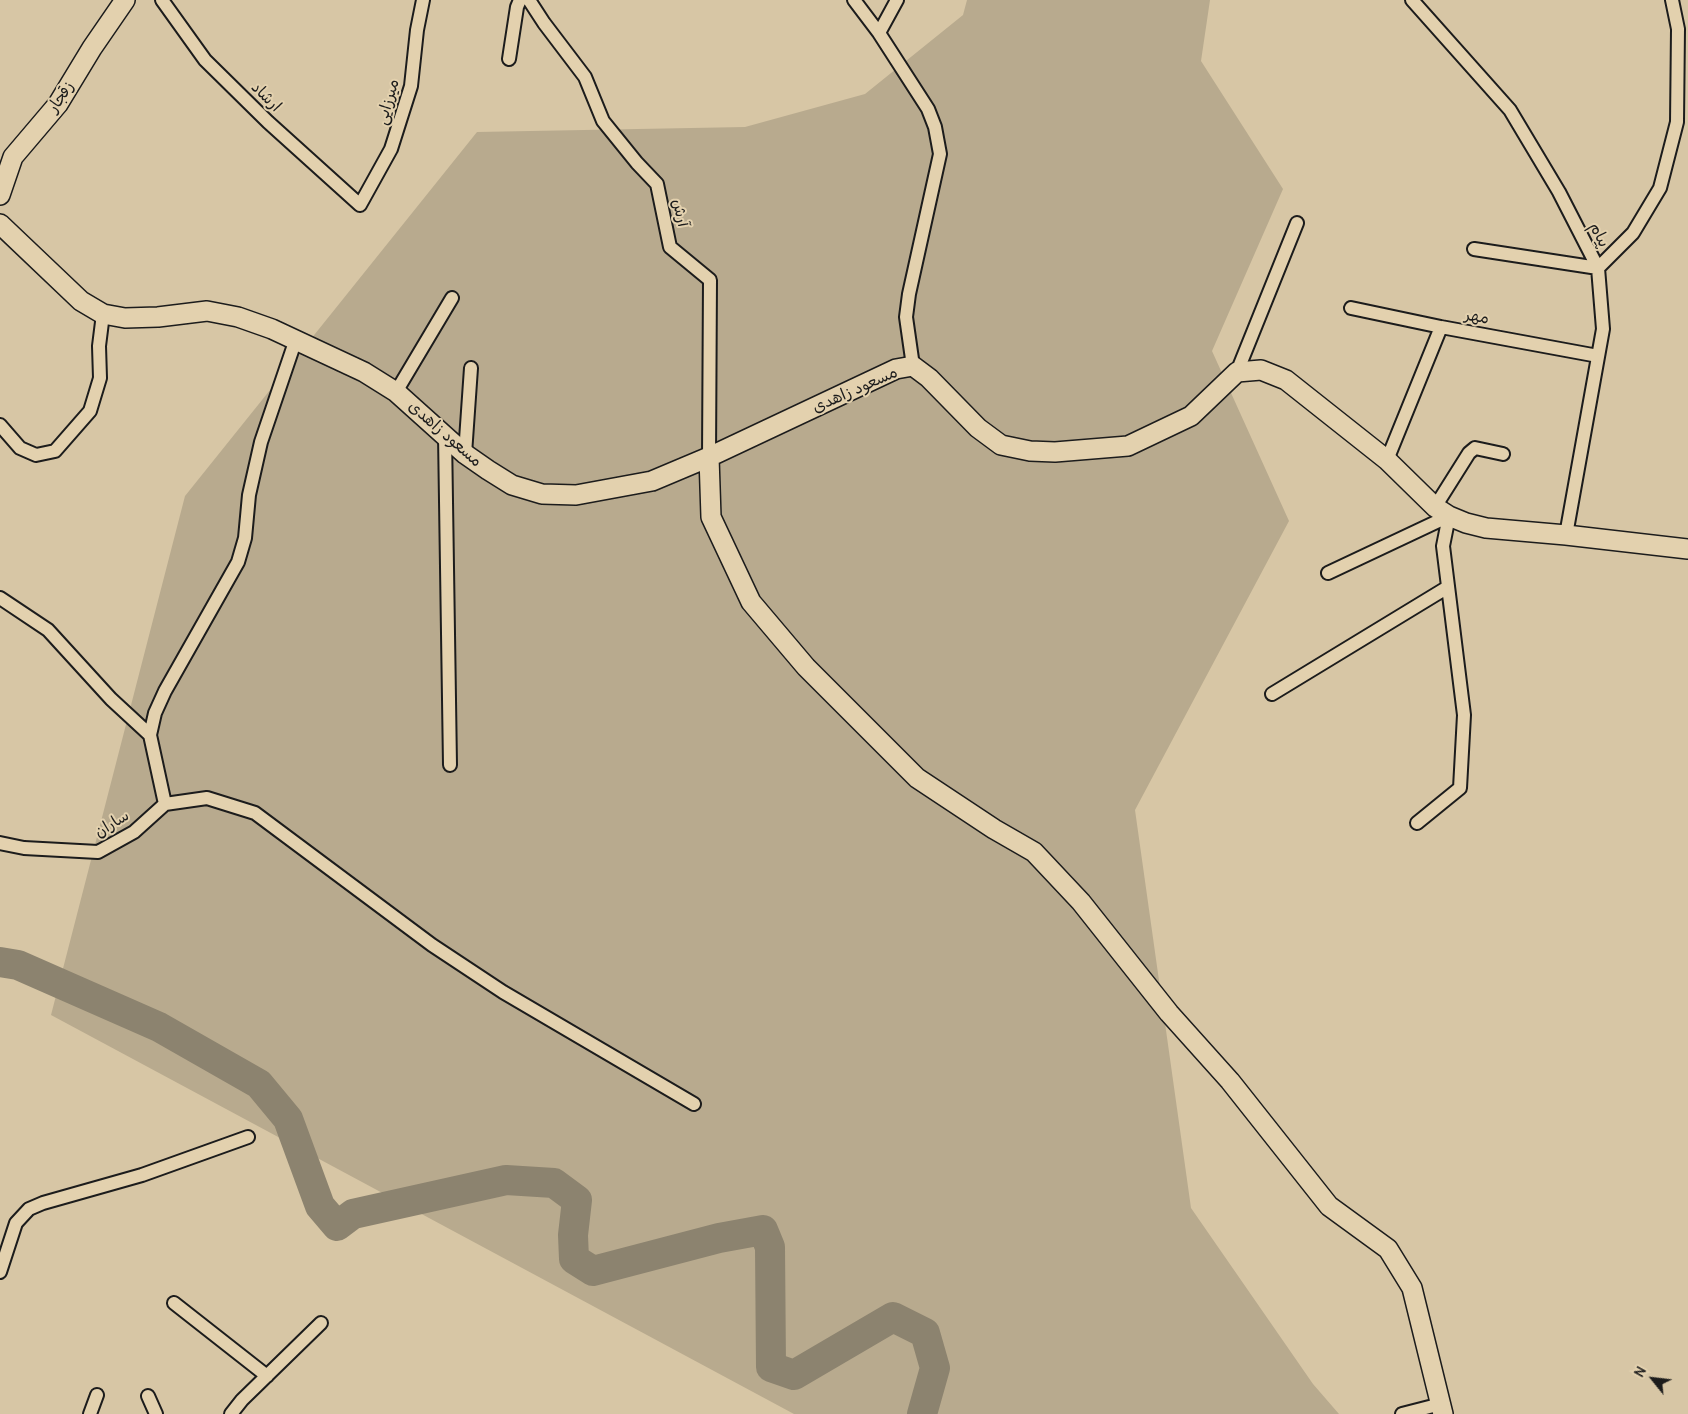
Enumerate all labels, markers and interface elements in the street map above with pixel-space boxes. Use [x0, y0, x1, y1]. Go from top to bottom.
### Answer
street label: میرزایی [372, 77, 404, 127]
street label: زقجار [44, 78, 78, 116]
street label: ارشاد [247, 78, 285, 116]
street label: آرش [668, 197, 692, 229]
street label: پیام [1585, 219, 1613, 251]
street label: مهر [1463, 305, 1491, 329]
street label: مسعود زاهدی [809, 363, 901, 417]
street label: مسعود زاهدی [404, 397, 486, 471]
street label: ساران [91, 806, 133, 842]
north arrow [1628, 1354, 1678, 1404]
text: N [1630, 1363, 1650, 1380]

